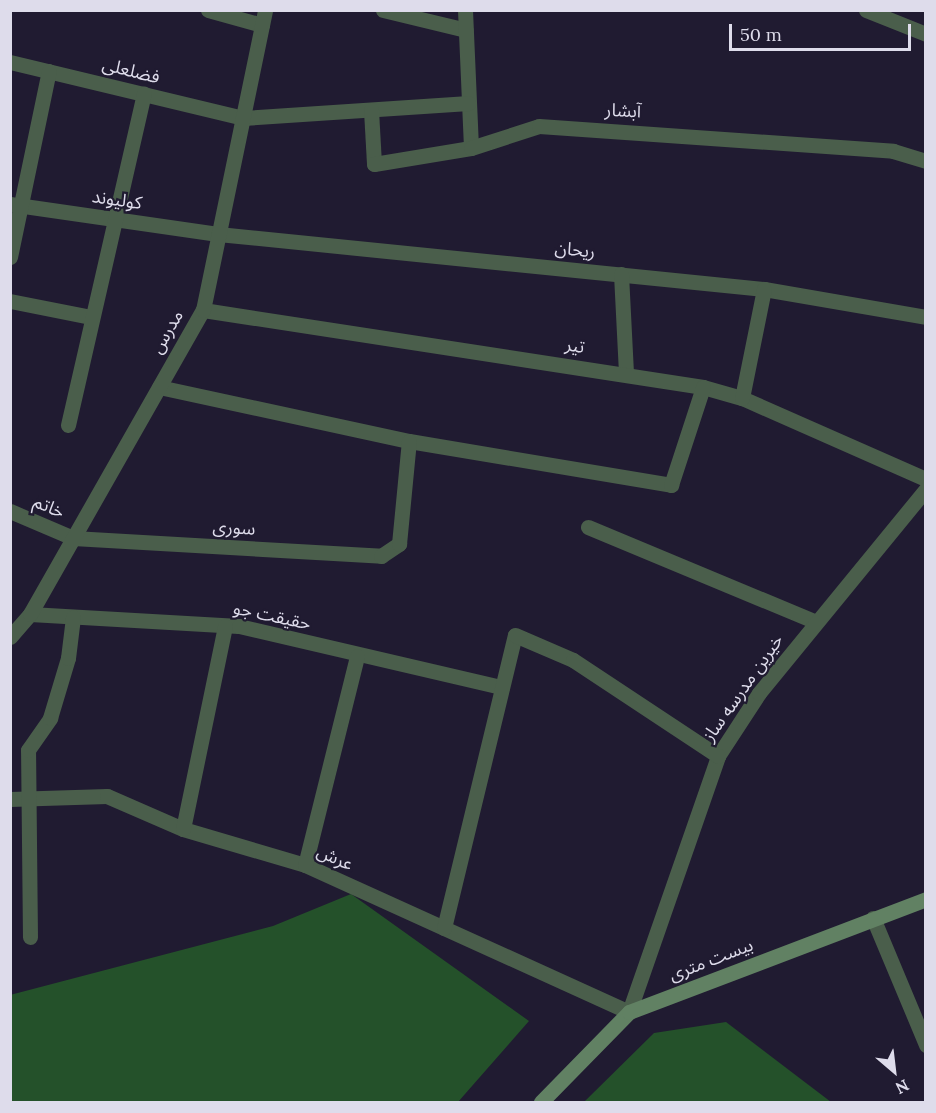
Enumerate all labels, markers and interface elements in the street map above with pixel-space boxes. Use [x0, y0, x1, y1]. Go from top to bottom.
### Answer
scale bar [732, 12, 914, 50]
text: 50 m [740, 23, 782, 46]
street label: فضلعلی [100, 53, 162, 89]
street label: آبشار [604, 99, 642, 123]
street label: کولیوند [91, 186, 143, 214]
street label: ریحان [554, 237, 596, 263]
street label: مدرس [146, 306, 188, 358]
street label: تیر [564, 334, 586, 358]
street label: خاتم [30, 491, 68, 523]
street label: سوری [212, 516, 256, 540]
street label: حقیقت جو [231, 597, 313, 635]
street label: خیرین مدرسه ساز [698, 630, 788, 746]
street label: عرش [314, 841, 356, 875]
street label: بیست متری [666, 934, 756, 986]
north arrow [864, 1041, 924, 1101]
text: N [892, 1075, 913, 1099]

